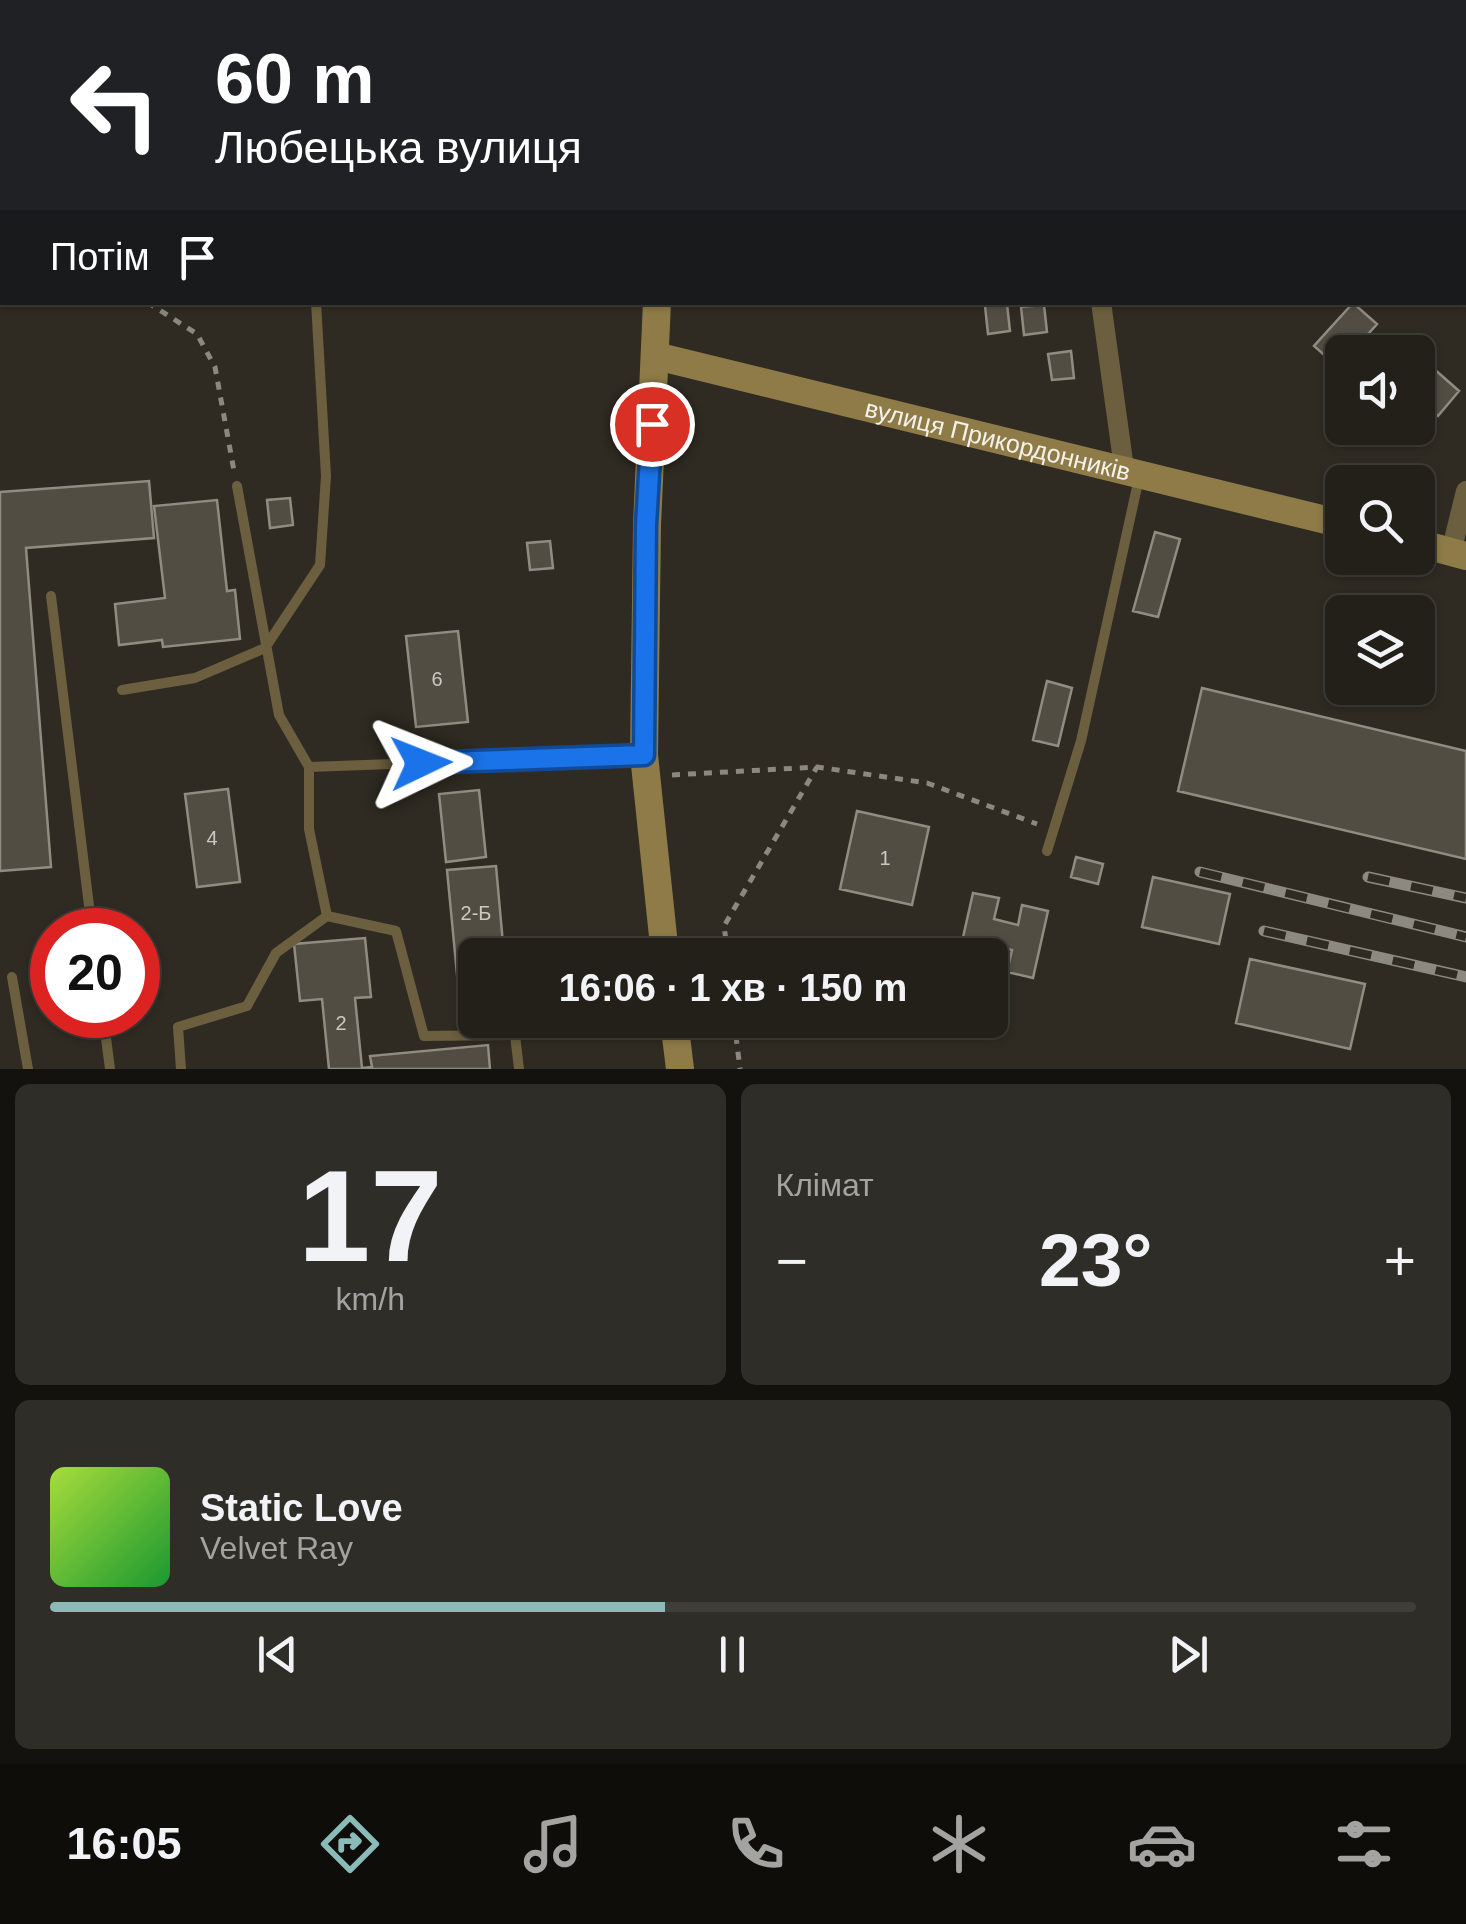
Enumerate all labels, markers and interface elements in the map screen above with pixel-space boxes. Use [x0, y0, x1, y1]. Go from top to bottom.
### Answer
icon: left [50, 40, 180, 170]
text: 60 m [215, 40, 375, 118]
text: Любецька вулиця [215, 122, 582, 173]
icon: arrive [170, 230, 225, 285]
text: Потім [50, 236, 150, 278]
map controls [1325, 335, 1435, 705]
button: sound [1325, 335, 1435, 445]
pin [610, 382, 695, 467]
street label: вулиця Прикордонників [862, 394, 1133, 486]
icon: arrive [625, 397, 680, 452]
button: search [1325, 465, 1435, 575]
button: layers [1325, 595, 1435, 705]
house number: 6 [431, 668, 443, 690]
position arrow [369, 711, 473, 815]
house number: 4 [206, 827, 218, 849]
house number: 1 [879, 847, 891, 869]
house number: 2-Б [461, 902, 491, 924]
speed limit sign: 20 [30, 908, 160, 1038]
text: 16:06 · 1 хв · 150 m [559, 967, 907, 1009]
house number: 2 [335, 1012, 347, 1034]
text: 17 [298, 1143, 443, 1289]
text: Клімат [776, 1167, 874, 1203]
text: 23° [1039, 1218, 1152, 1302]
text: − [776, 1230, 808, 1292]
text: + [1384, 1230, 1416, 1292]
text: km/h [336, 1281, 405, 1317]
text: Static Love [200, 1487, 403, 1529]
text: Velvet Ray [200, 1530, 353, 1566]
icon: previous [250, 1627, 305, 1682]
icon: pause [705, 1627, 760, 1682]
icon: next [1161, 1627, 1216, 1682]
icon: directions [315, 1809, 385, 1879]
icon: music [518, 1809, 588, 1879]
icon: phone [721, 1809, 791, 1879]
icon: climate [924, 1809, 994, 1879]
icon: car [1127, 1809, 1197, 1879]
icon: filters [1329, 1809, 1399, 1879]
text: 16:05 [66, 1818, 182, 1869]

